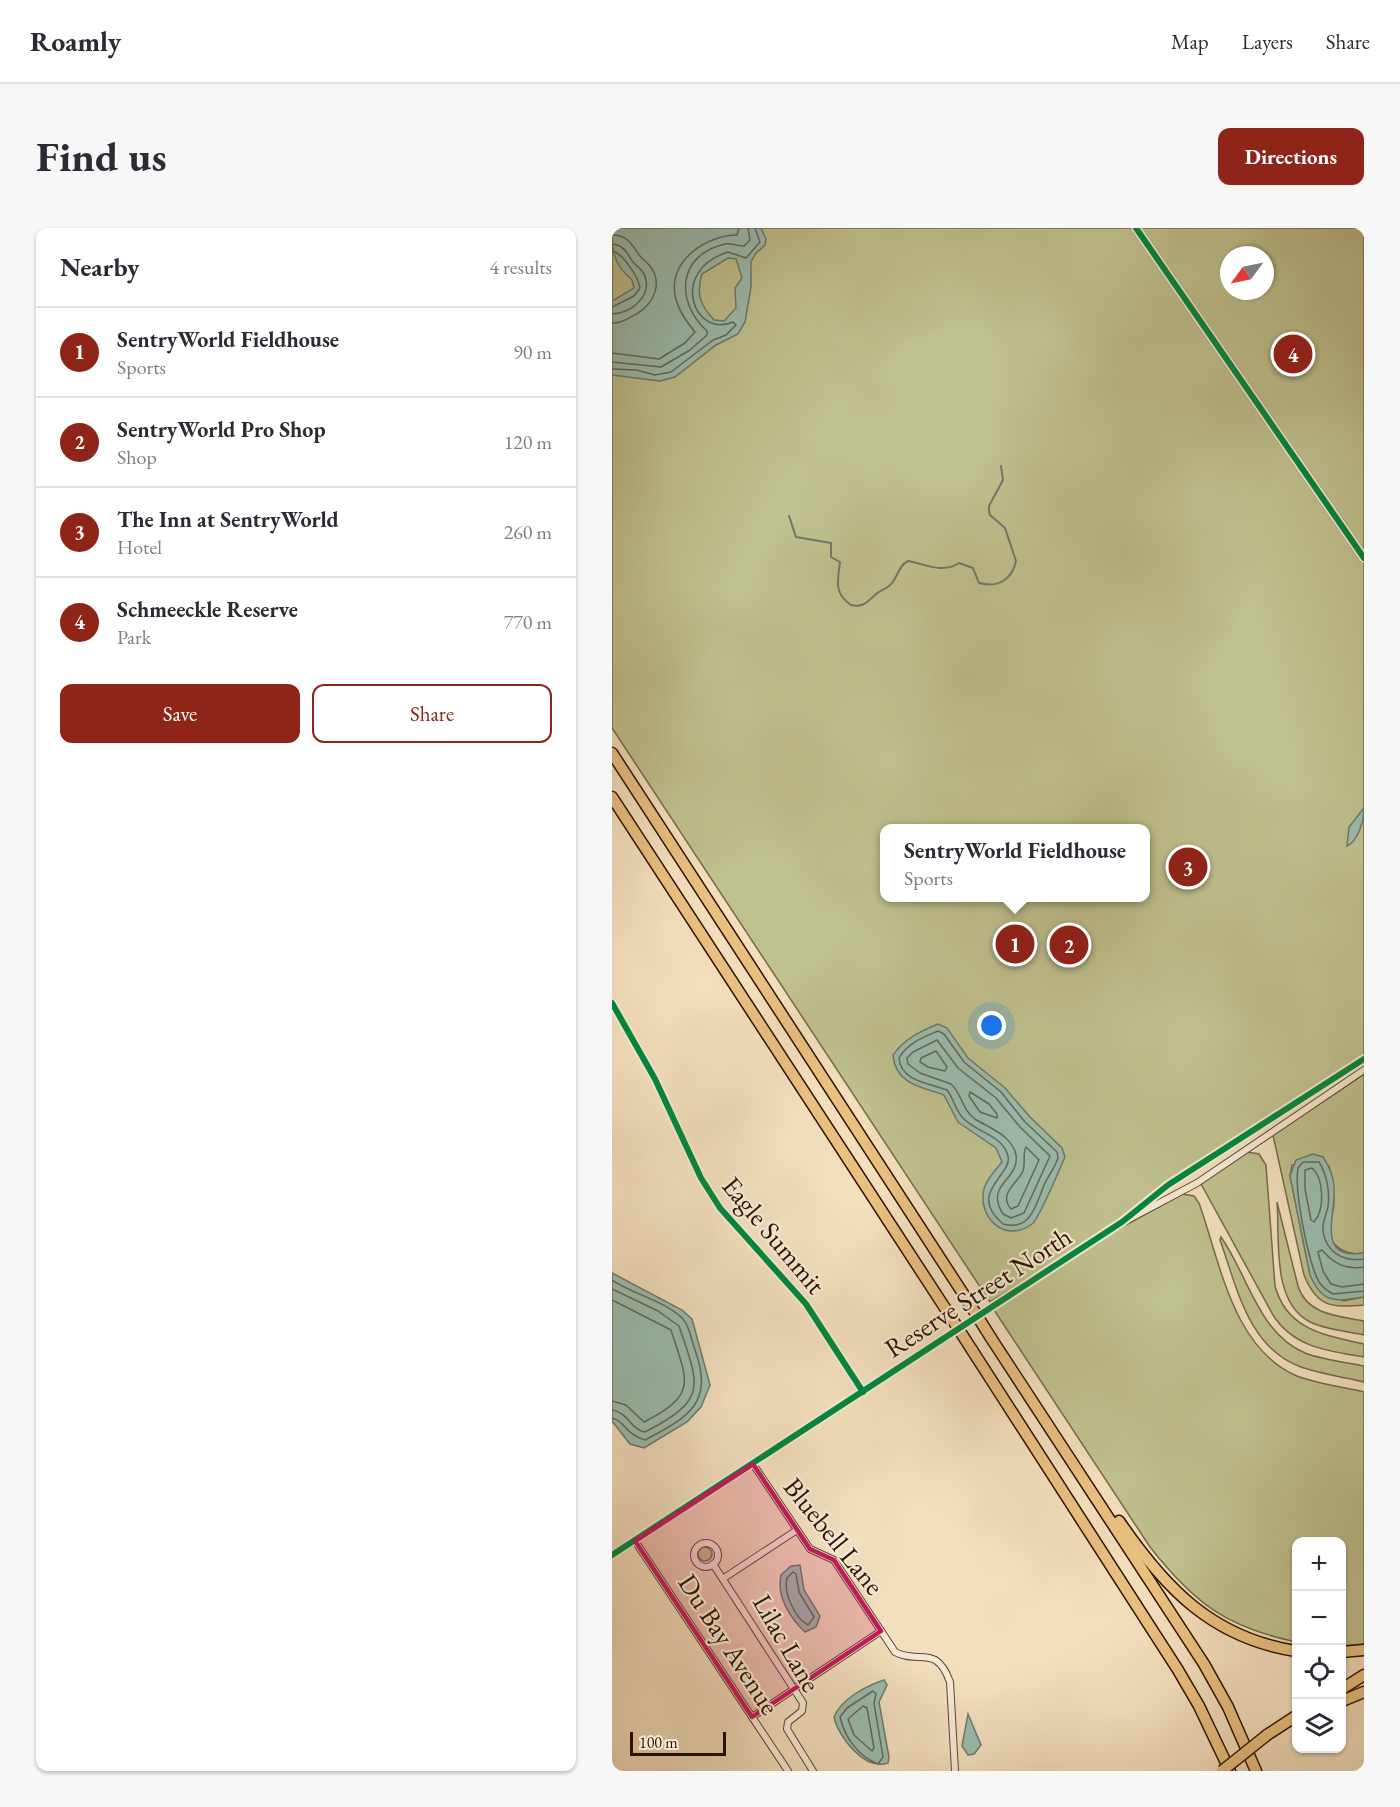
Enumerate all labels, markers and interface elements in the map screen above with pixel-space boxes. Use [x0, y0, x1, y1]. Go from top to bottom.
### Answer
text: Roamly [30, 23, 121, 59]
text: Map [1171, 28, 1209, 55]
text: Layers [1242, 28, 1293, 55]
text: Share [1326, 28, 1370, 55]
button: Directions [1218, 128, 1364, 185]
text: Find us [36, 129, 167, 184]
north arrow [1220, 246, 1274, 300]
text: Nearby [60, 250, 140, 284]
text: 4 results [489, 254, 552, 280]
text: SentryWorld Fieldhouse [117, 325, 339, 354]
pin: 4 [1274, 332, 1312, 376]
text: 1 [74, 339, 85, 365]
text: 90 m [513, 339, 552, 365]
text: Sports [117, 354, 166, 380]
text: SentryWorld Pro Shop [117, 415, 326, 444]
text: 2 [74, 429, 85, 455]
text: 120 m [504, 429, 552, 455]
text: Shop [117, 444, 157, 470]
text: The Inn at SentryWorld [117, 505, 339, 534]
text: 3 [74, 519, 85, 545]
text: 260 m [504, 519, 552, 545]
text: Hotel [117, 534, 162, 560]
text: Schmeeckle Reserve [117, 595, 298, 624]
text: 4 [74, 609, 85, 635]
text: 770 m [504, 609, 552, 635]
text: Park [117, 624, 151, 650]
button: Save [60, 684, 300, 743]
button: Share [312, 684, 552, 743]
popup [880, 824, 1150, 902]
text: SentryWorld Fieldhouse [904, 836, 1126, 865]
pin: 3 [1168, 844, 1208, 890]
text: Sports [904, 865, 953, 891]
pin: 1 [996, 922, 1034, 966]
pin: 2 [1050, 922, 1088, 968]
your location [977, 1011, 1006, 1040]
street label: Eagle Summit [715, 1169, 834, 1302]
street label: Reserve Street North [878, 1218, 1078, 1365]
street label: Bluebell Lane [776, 1470, 892, 1602]
map controls [1292, 1537, 1346, 1753]
button: + [1292, 1537, 1346, 1591]
street label: Du Bay Avenue [670, 1567, 788, 1721]
street label: Lilac Lane [745, 1588, 829, 1698]
button: − [1292, 1591, 1346, 1645]
button: locate [1292, 1645, 1346, 1699]
button: layers [1292, 1699, 1346, 1753]
scale bar [630, 1729, 726, 1756]
text: 100 m [639, 1732, 678, 1753]

